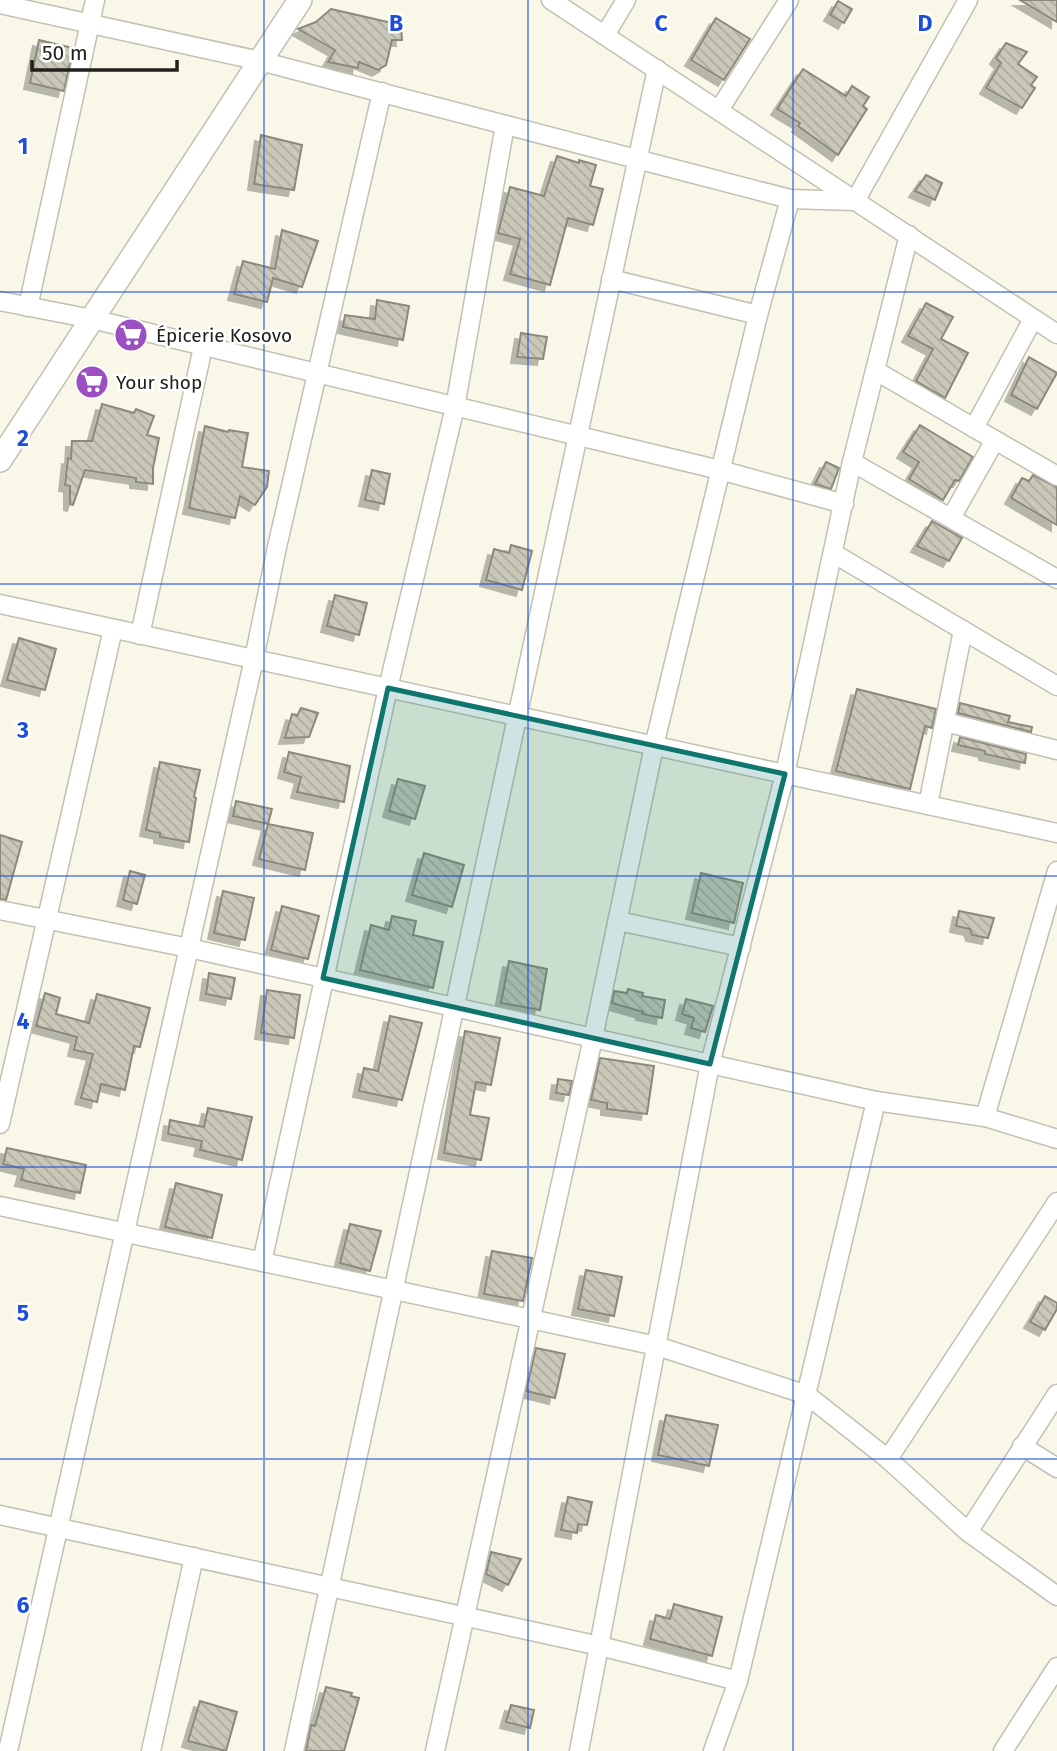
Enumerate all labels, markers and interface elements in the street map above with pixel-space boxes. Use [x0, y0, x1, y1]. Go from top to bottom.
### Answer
text: B [389, 9, 403, 37]
text: C [654, 9, 668, 37]
text: D [918, 9, 933, 37]
scale bar [32, 28, 177, 72]
text: 50 m [42, 40, 88, 66]
text: 1 [18, 132, 28, 160]
supermarket icon: Épicerie Kosovo [112, 316, 150, 354]
place label: Épicerie Kosovo [156, 324, 292, 347]
supermarket icon: Your shop [73, 363, 111, 401]
place label: Your shop [116, 371, 202, 394]
text: 2 [17, 424, 29, 452]
text: 3 [16, 716, 29, 744]
text: 4 [17, 1007, 30, 1035]
text: 5 [17, 1299, 29, 1327]
text: 6 [17, 1591, 30, 1619]

